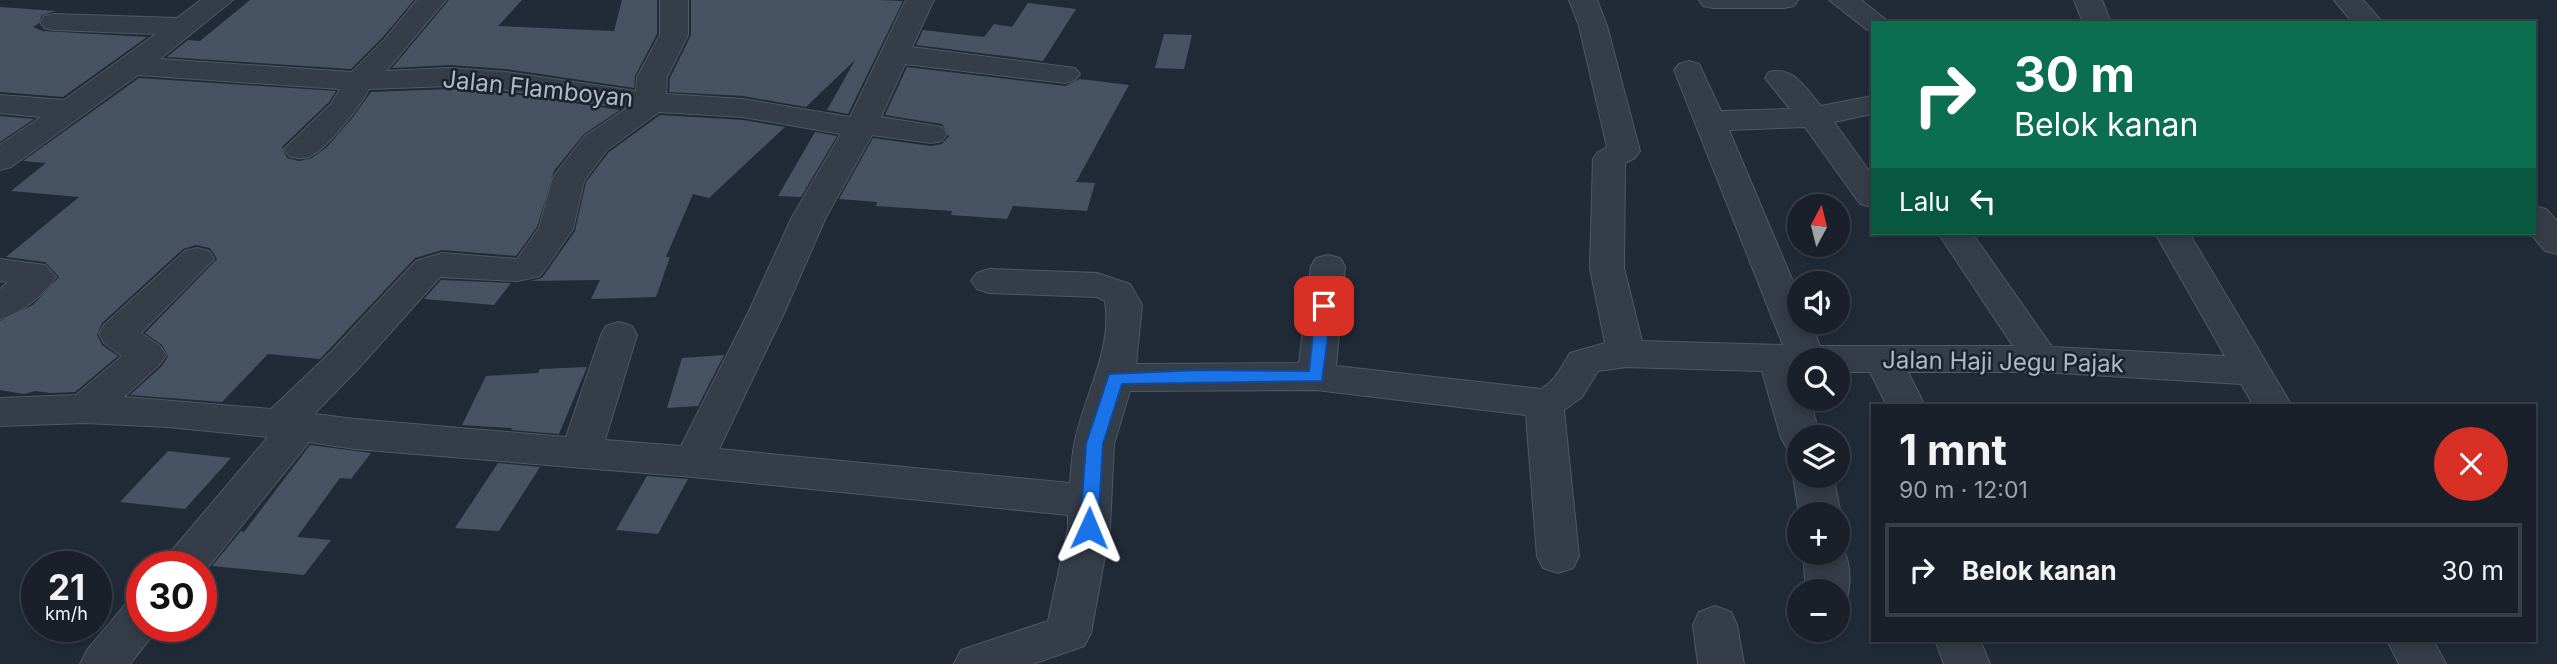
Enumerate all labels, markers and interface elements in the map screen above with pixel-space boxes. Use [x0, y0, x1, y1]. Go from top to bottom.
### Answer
text: 30 m [2014, 45, 2135, 104]
icon: right [1899, 49, 1990, 140]
street label: Jalan Flamboyan [441, 64, 635, 113]
text: Belok kanan [2014, 105, 2198, 144]
icon: left [1964, 182, 2002, 220]
text: Lalu [1899, 186, 1950, 217]
north arrow [1787, 194, 1850, 257]
map controls [1787, 194, 1850, 642]
button: sound [1787, 271, 1850, 334]
pin [1294, 276, 1354, 336]
icon: arrive [1305, 287, 1343, 325]
street label: Jalan Haji Jegu Pajak [1882, 345, 2124, 378]
button: search [1787, 348, 1850, 411]
text: 1 mnt [1899, 424, 2007, 475]
button: layers [1787, 425, 1850, 488]
button: close [2434, 427, 2508, 501]
text: 90 m · 12:01 [1899, 476, 2028, 504]
position arrow [1052, 491, 1126, 565]
button: + [1787, 502, 1850, 565]
speed limit sign: 30 [126, 551, 217, 642]
icon: right [1903, 551, 1941, 589]
text: Belok kanan [1962, 555, 2117, 586]
text: 30 m [2441, 555, 2504, 586]
text: 21 [48, 566, 85, 608]
button: − [1787, 579, 1850, 642]
text: km/h [45, 603, 88, 624]

